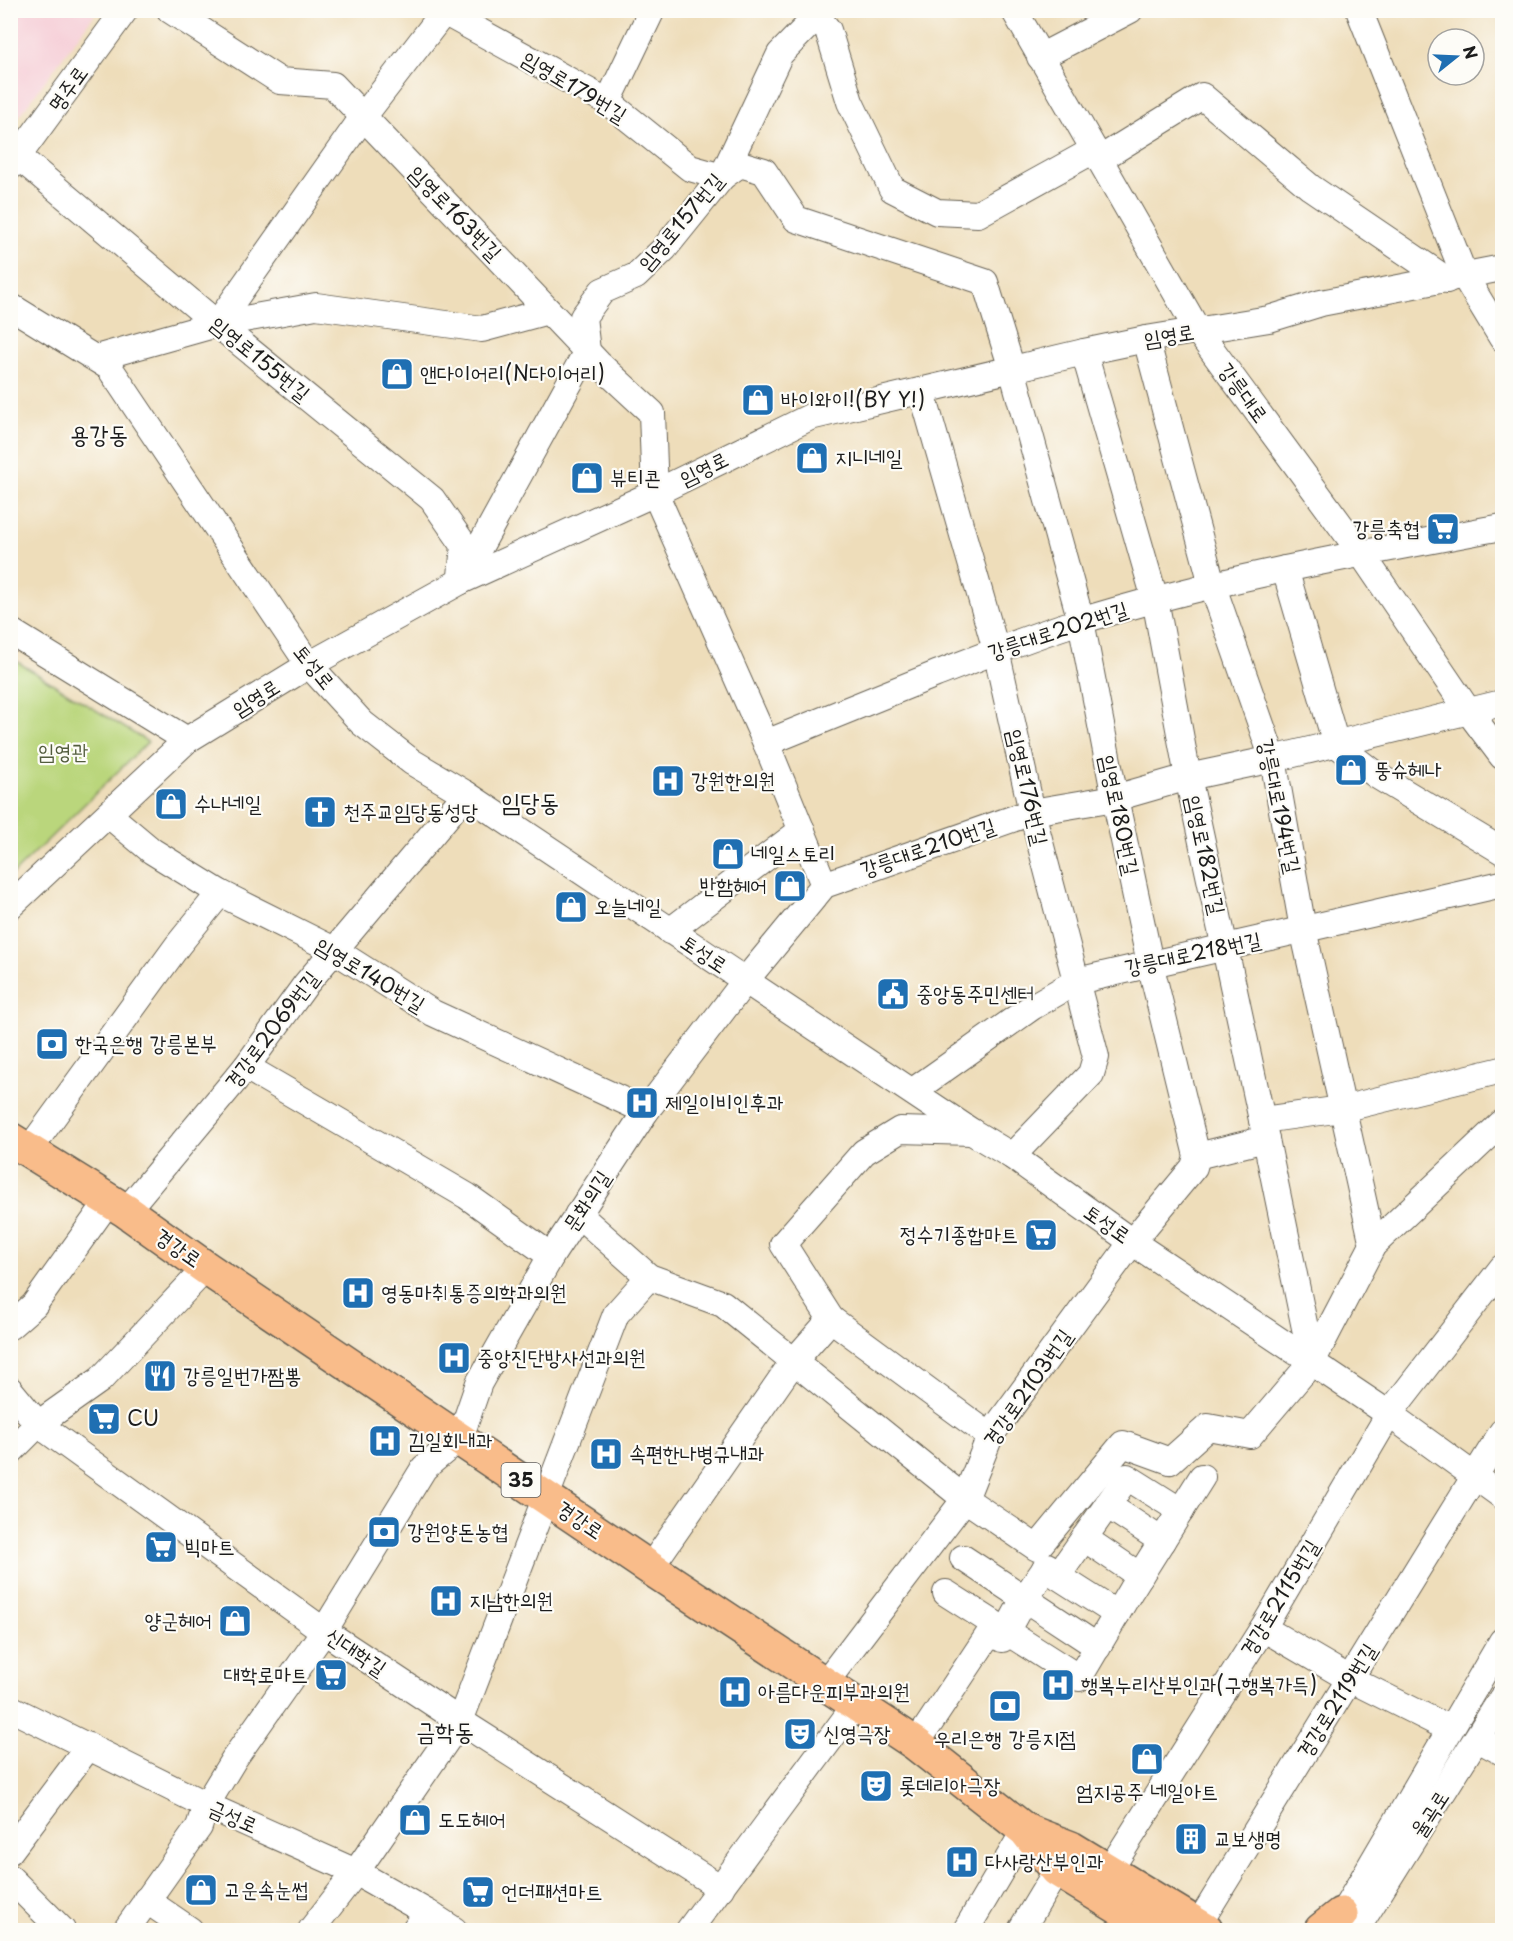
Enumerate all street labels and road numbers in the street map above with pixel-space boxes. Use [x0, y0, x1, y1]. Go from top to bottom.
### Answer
street label: 임영로179번길 [516, 41, 634, 129]
street label: 명주로 [39, 58, 94, 118]
street label: 임영로163번길 [403, 157, 510, 267]
street label: 임영로157번길 [629, 165, 730, 277]
street label: 임영로155번길 [204, 307, 318, 408]
street label: 임영로 [1141, 314, 1196, 354]
street label: 강릉대로 [1212, 355, 1277, 429]
street label: 임영로 [673, 442, 733, 493]
street label: 강릉대로202번길 [983, 591, 1132, 667]
street label: 토성로 [287, 636, 344, 696]
street label: 임영로 [225, 669, 285, 723]
street label: 임영로176번길 [1000, 725, 1058, 848]
street label: 강릉대로194번길 [1251, 735, 1311, 876]
street label: 임영로180번길 [1093, 751, 1149, 878]
street label: 임영로182번길 [1179, 792, 1235, 917]
street label: 강릉대로210번길 [855, 808, 999, 884]
street label: 강릉대로218번길 [1121, 922, 1264, 982]
street label: 토성로 [675, 925, 735, 980]
street label: 임영로140번길 [310, 928, 432, 1019]
street label: 경강로2069번길 [215, 963, 326, 1095]
street label: 문화의길 [553, 1163, 617, 1237]
street label: 토성로 [1078, 1195, 1138, 1250]
street label: 경강로 [149, 1219, 209, 1274]
street label: 경강로2103번길 [974, 1321, 1079, 1452]
road number: 35 [502, 1463, 540, 1497]
street label: 경강로 [551, 1491, 611, 1546]
street label: 경강로2115번길 [1231, 1532, 1326, 1662]
street label: 신대학길 [320, 1618, 394, 1683]
street label: 경강로2119번길 [1287, 1636, 1384, 1764]
street label: 율곡로 [1401, 1783, 1456, 1843]
street label: 금성로 [204, 1790, 263, 1840]

